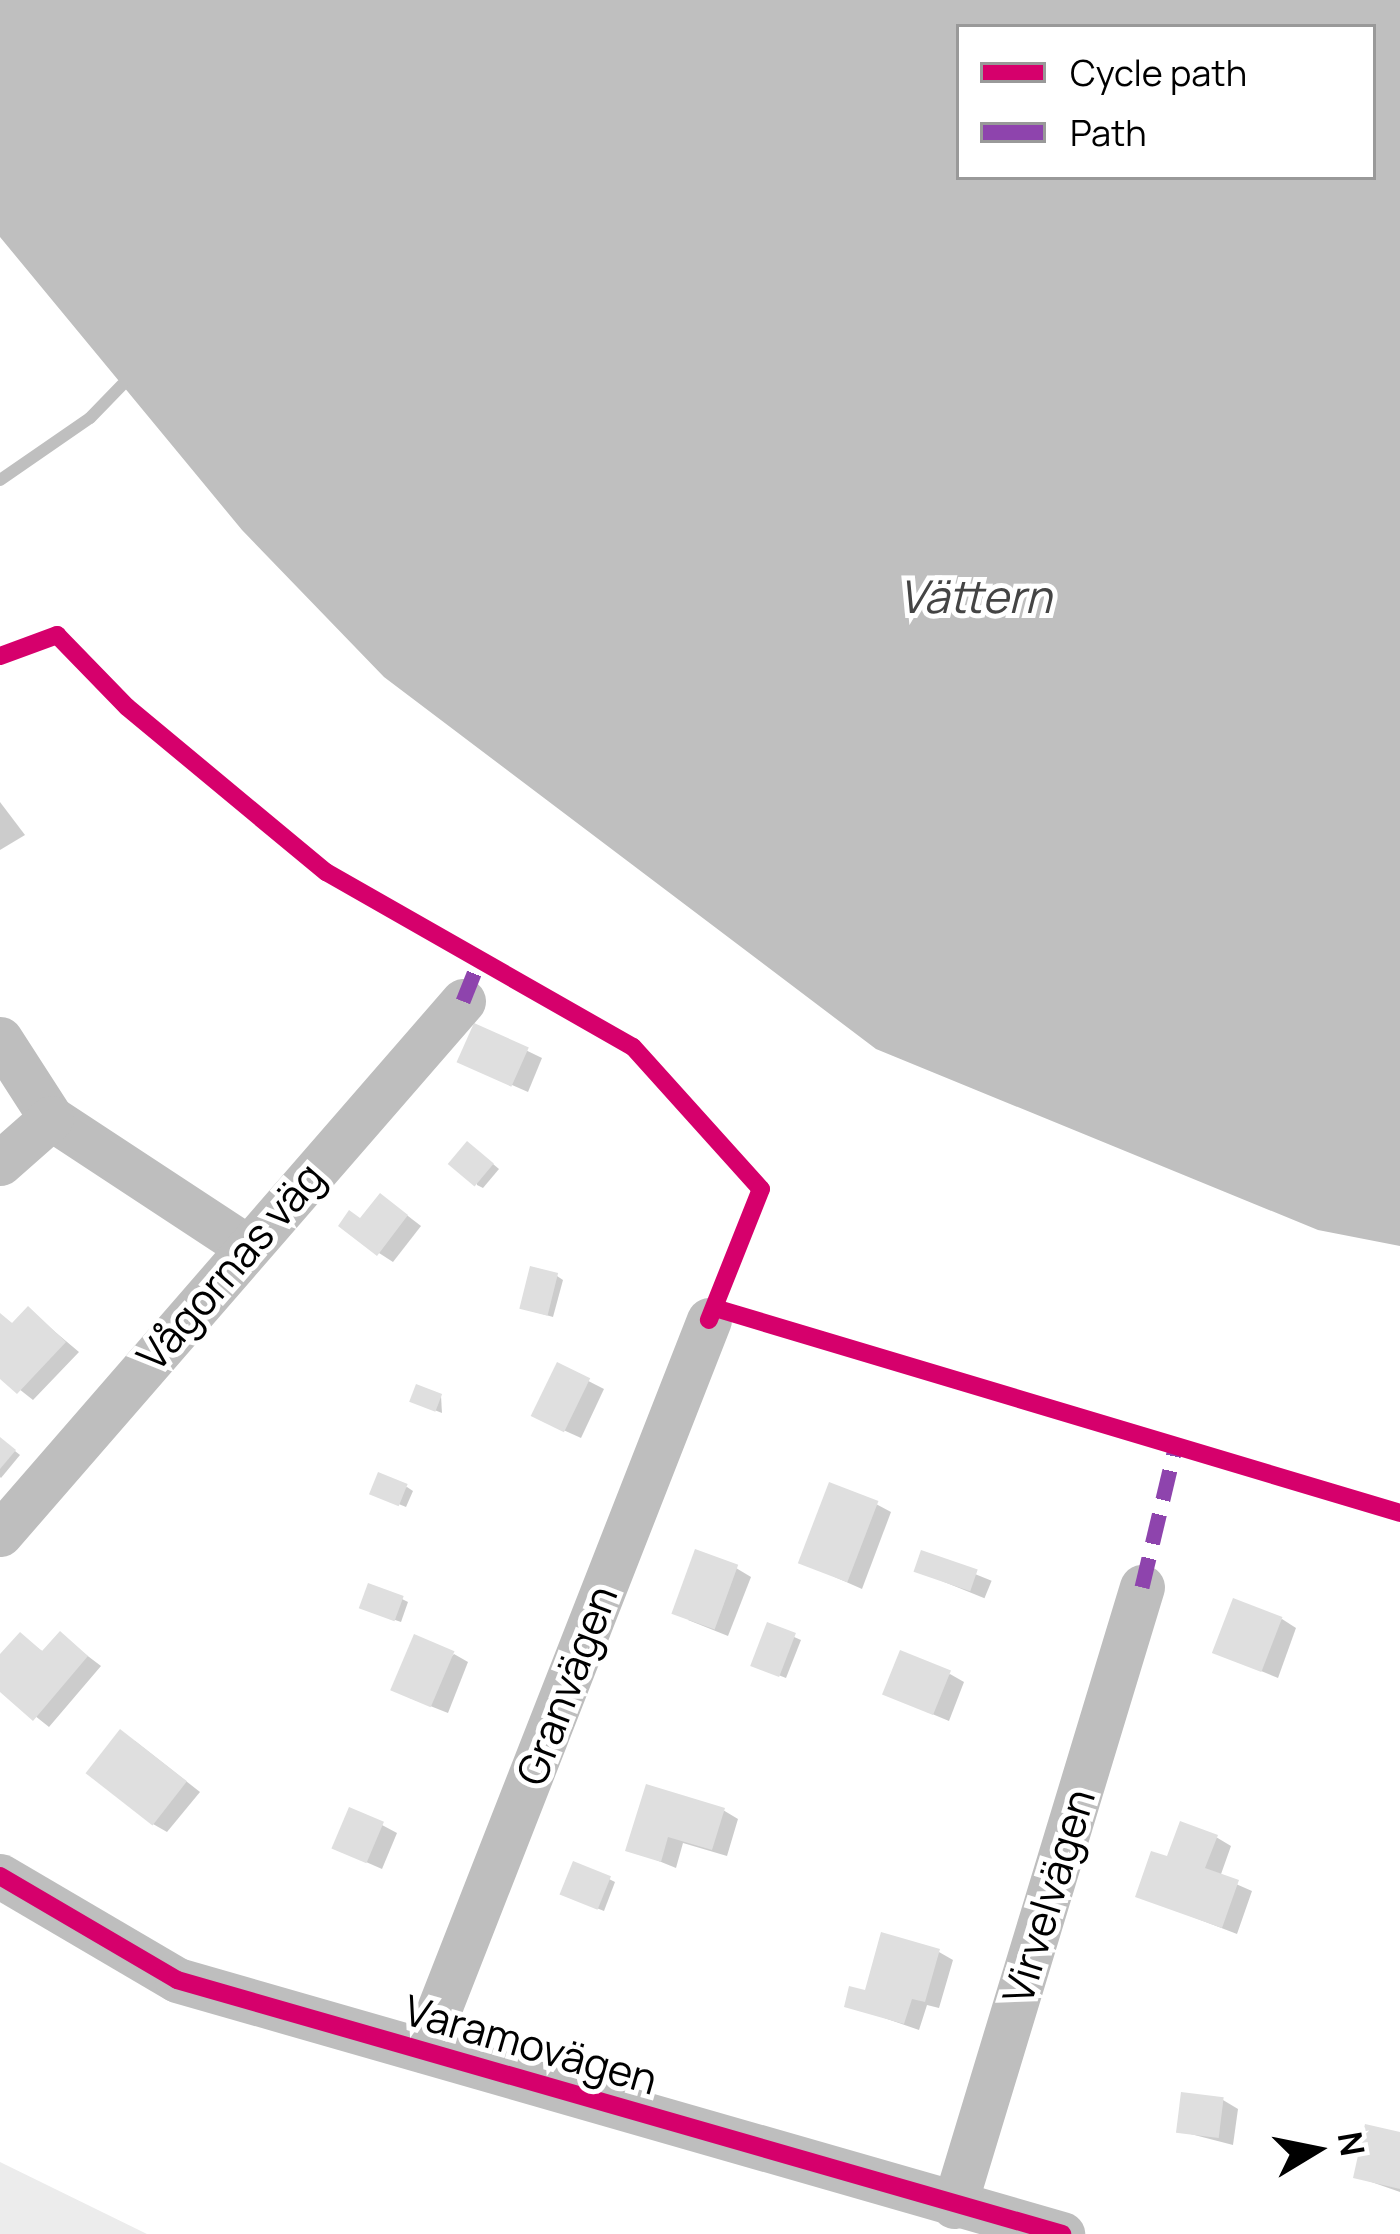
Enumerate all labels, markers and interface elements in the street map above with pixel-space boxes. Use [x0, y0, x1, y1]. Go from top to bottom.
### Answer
legend [956, 24, 1376, 180]
text: Cycle path [1070, 48, 1247, 97]
text: Path [1070, 108, 1147, 157]
water label: Vättern [899, 570, 1051, 624]
street label: Vågornas väg [126, 1152, 334, 1380]
street label: Granvägen [505, 1578, 627, 1792]
street label: Virvelvägen [992, 1783, 1104, 2009]
street label: Varamovägen [399, 1984, 663, 2104]
north arrow [1256, 2090, 1376, 2210]
text: N [1328, 2128, 1376, 2159]

